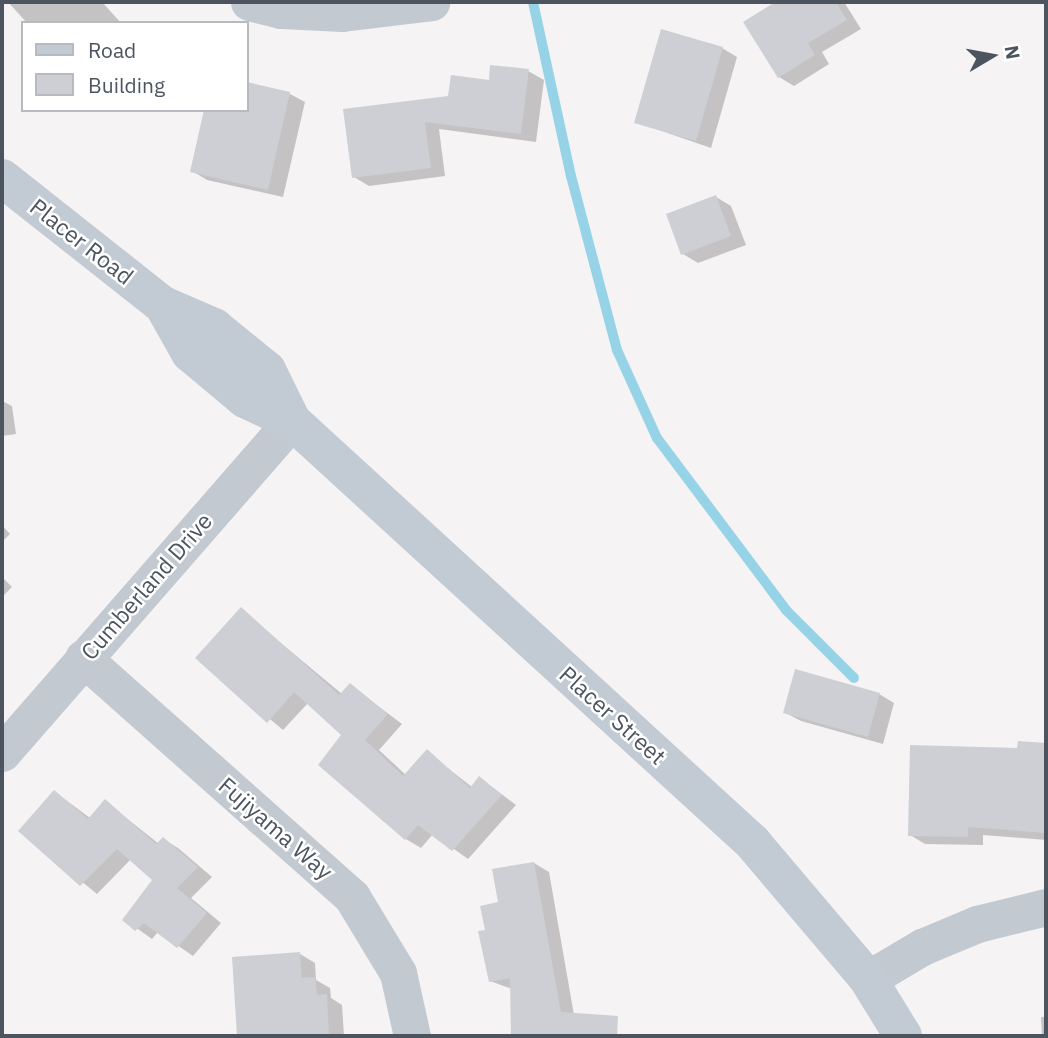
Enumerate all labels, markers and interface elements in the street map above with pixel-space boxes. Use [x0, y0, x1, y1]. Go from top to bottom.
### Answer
legend [21, 21, 248, 112]
north arrow [957, 21, 1027, 91]
text: Road [88, 36, 136, 64]
text: N [1000, 43, 1026, 61]
text: Building [88, 71, 165, 99]
street label: Placer Road [25, 192, 139, 290]
street label: Cumberland Drive [75, 507, 217, 665]
street label: Placer Street [554, 660, 672, 770]
street label: Fujiyama Way [213, 771, 339, 885]

